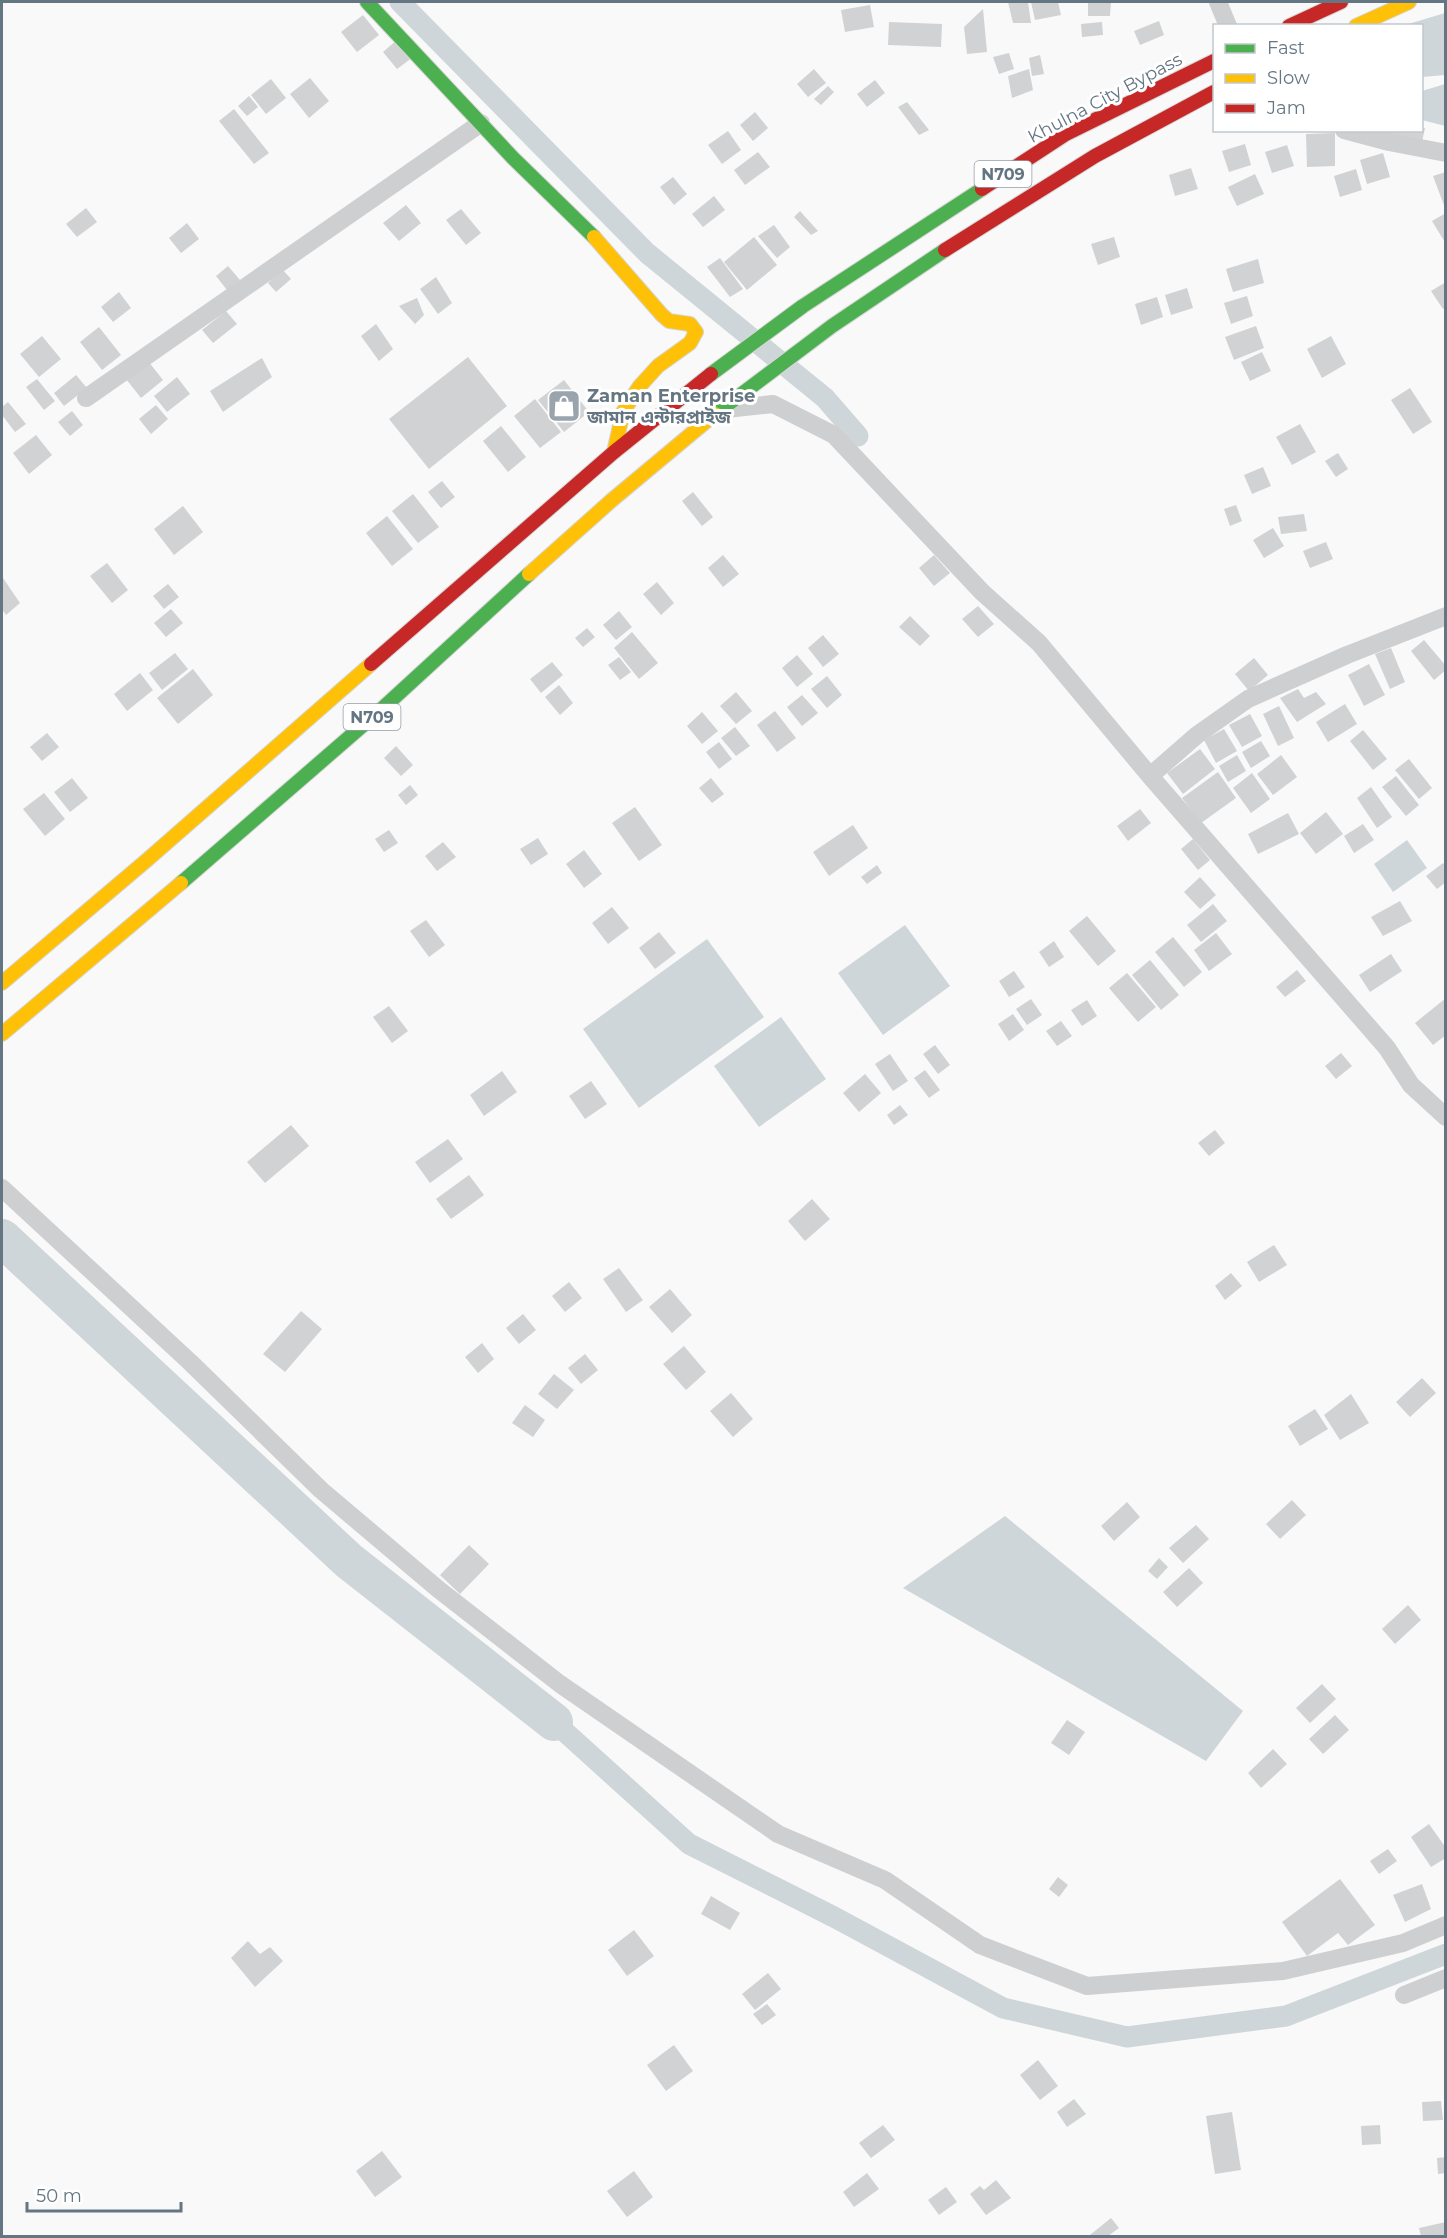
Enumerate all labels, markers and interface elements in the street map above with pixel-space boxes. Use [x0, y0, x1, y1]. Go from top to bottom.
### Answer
legend [1213, 24, 1423, 132]
text: Fast [1267, 37, 1305, 59]
street label: Khulna City Bypass [1024, 48, 1186, 148]
text: Slow [1267, 67, 1310, 89]
text: Jam [1266, 97, 1306, 119]
road number: N709 [974, 161, 1032, 187]
place label: Zaman Enterprise জামান এন্টারপ্রাইজ [586, 385, 755, 428]
shop icon: Zaman Enterprise জামান এন্টারপ্রাইজ [546, 388, 582, 424]
road number: N709 [344, 704, 400, 730]
scale bar [27, 2175, 182, 2213]
text: 50 m [36, 2185, 82, 2207]

